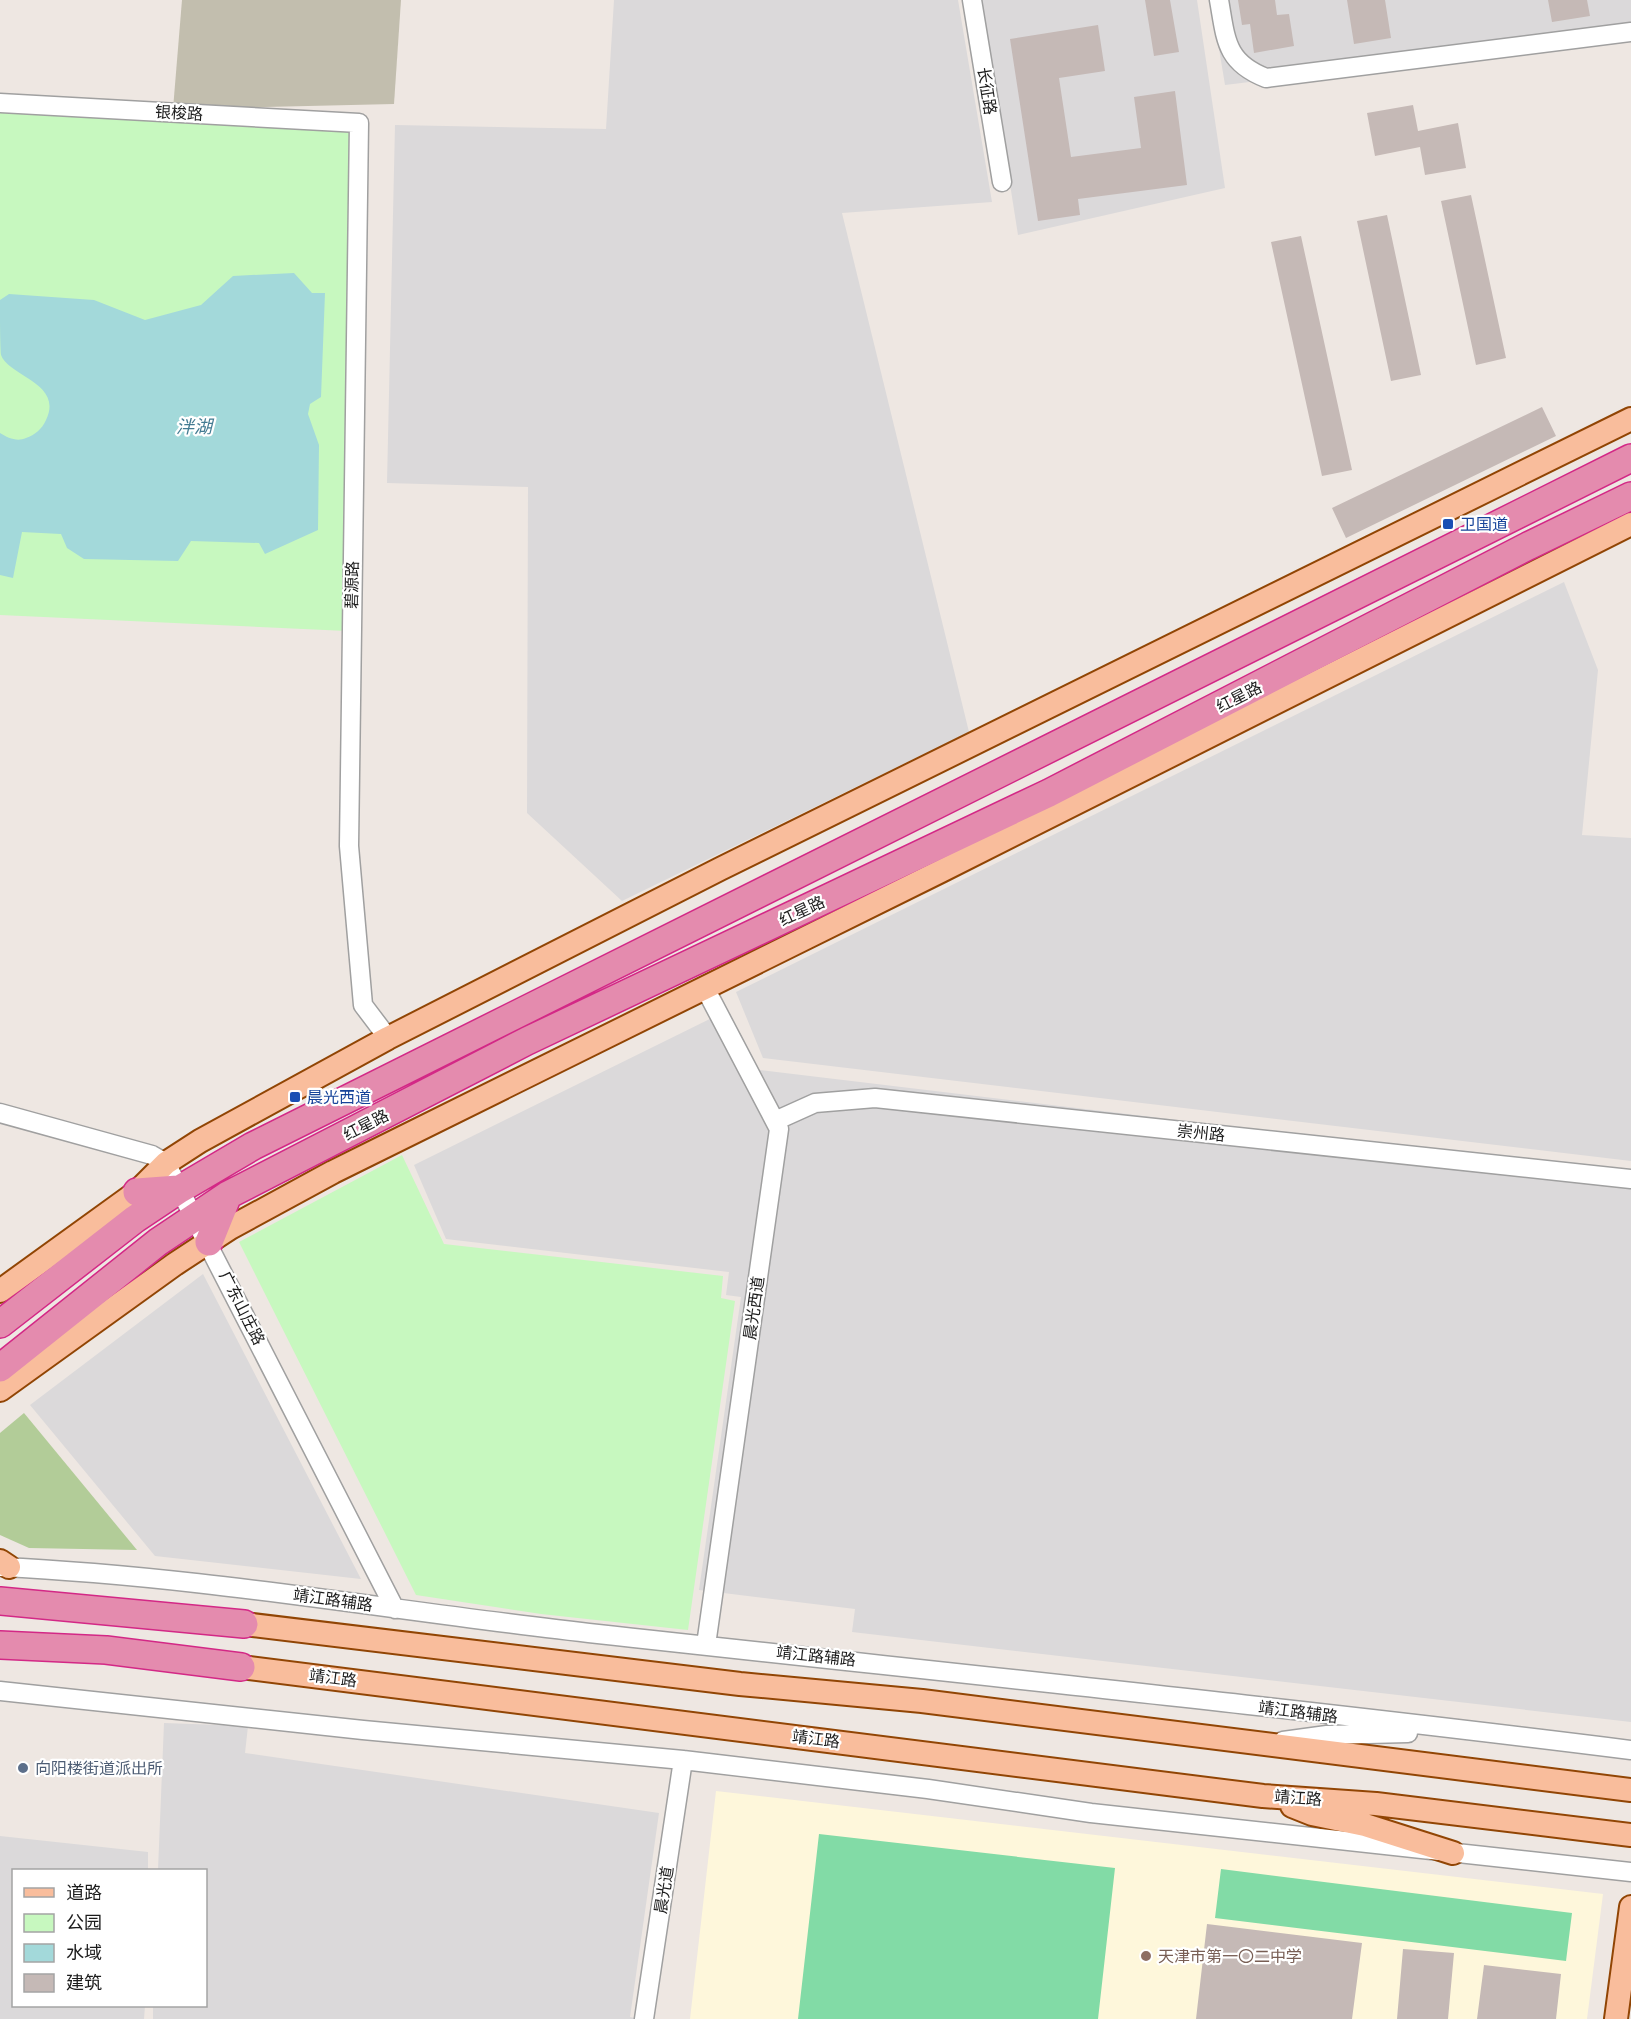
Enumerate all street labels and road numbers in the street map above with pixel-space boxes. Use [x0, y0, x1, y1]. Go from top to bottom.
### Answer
street label: 长征路 [972, 65, 1002, 117]
street label: 银梭路 [154, 100, 204, 126]
street label: 碧源路 [340, 561, 364, 609]
street label: 红星路 [1212, 676, 1266, 718]
street label: 红星路 [775, 890, 829, 932]
street label: 红星路 [339, 1104, 393, 1146]
street label: 崇州路 [1176, 1119, 1226, 1147]
street label: 广东山庄路 [214, 1267, 270, 1349]
street label: 晨光西道 [738, 1275, 770, 1341]
street label: 靖江路辅路 [292, 1583, 374, 1617]
street label: 靖江路辅路 [775, 1640, 857, 1672]
street label: 靖江路 [308, 1664, 358, 1692]
street label: 靖江路辅路 [1257, 1696, 1339, 1728]
street label: 靖江路 [791, 1725, 841, 1753]
street label: 靖江路 [1273, 1785, 1323, 1811]
street label: 晨光道 [649, 1864, 679, 1916]

